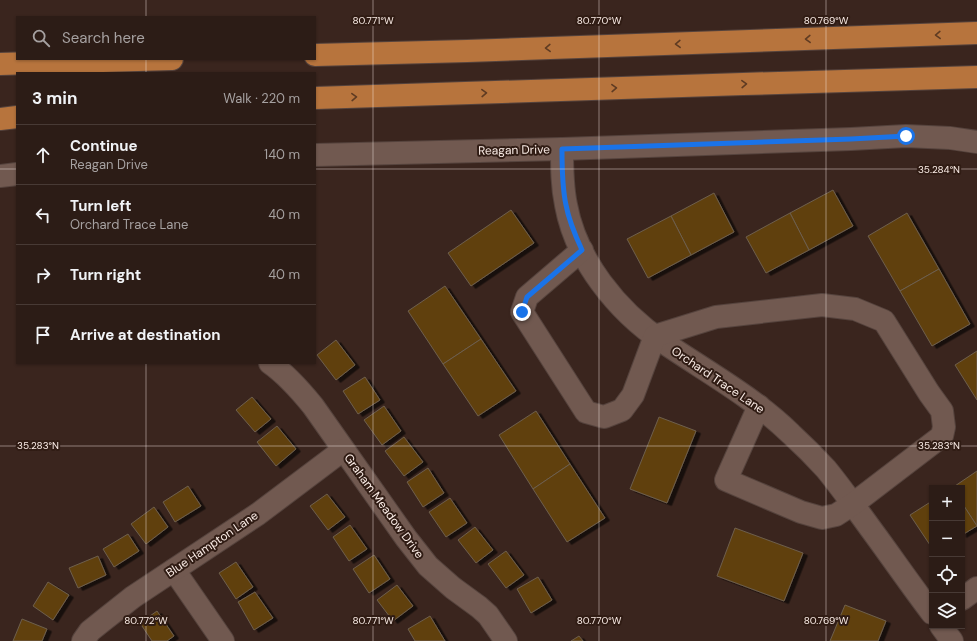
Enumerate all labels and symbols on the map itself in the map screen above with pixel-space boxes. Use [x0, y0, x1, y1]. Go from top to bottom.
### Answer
text: 80.771°W [352, 14, 394, 27]
text: 80.770°W [577, 14, 622, 27]
text: 80.769°W [804, 14, 849, 27]
one-way arrow [935, 30, 941, 39]
one-way arrow [805, 35, 811, 43]
one-way arrow [675, 39, 681, 48]
one-way arrow [545, 44, 551, 52]
one-way arrow [741, 79, 747, 88]
one-way arrow [611, 84, 617, 92]
one-way arrow [481, 88, 487, 97]
one-way arrow [351, 93, 357, 101]
route start [897, 127, 915, 145]
street label: Reagan Drive [478, 141, 550, 159]
text: 35.284°N [918, 163, 960, 176]
route end [513, 303, 531, 321]
street label: Orchard Trace Lane [668, 343, 768, 417]
text: 35.283°N [17, 439, 59, 452]
text: 35.283°N [918, 439, 960, 452]
street label: Graham Meadow Drive [340, 450, 428, 562]
street label: Blue Hampton Lane [163, 507, 261, 581]
text: 80.772°W [124, 614, 168, 627]
text: 80.771°W [352, 614, 394, 627]
text: 80.770°W [577, 614, 622, 627]
text: 80.769°W [804, 614, 849, 627]

